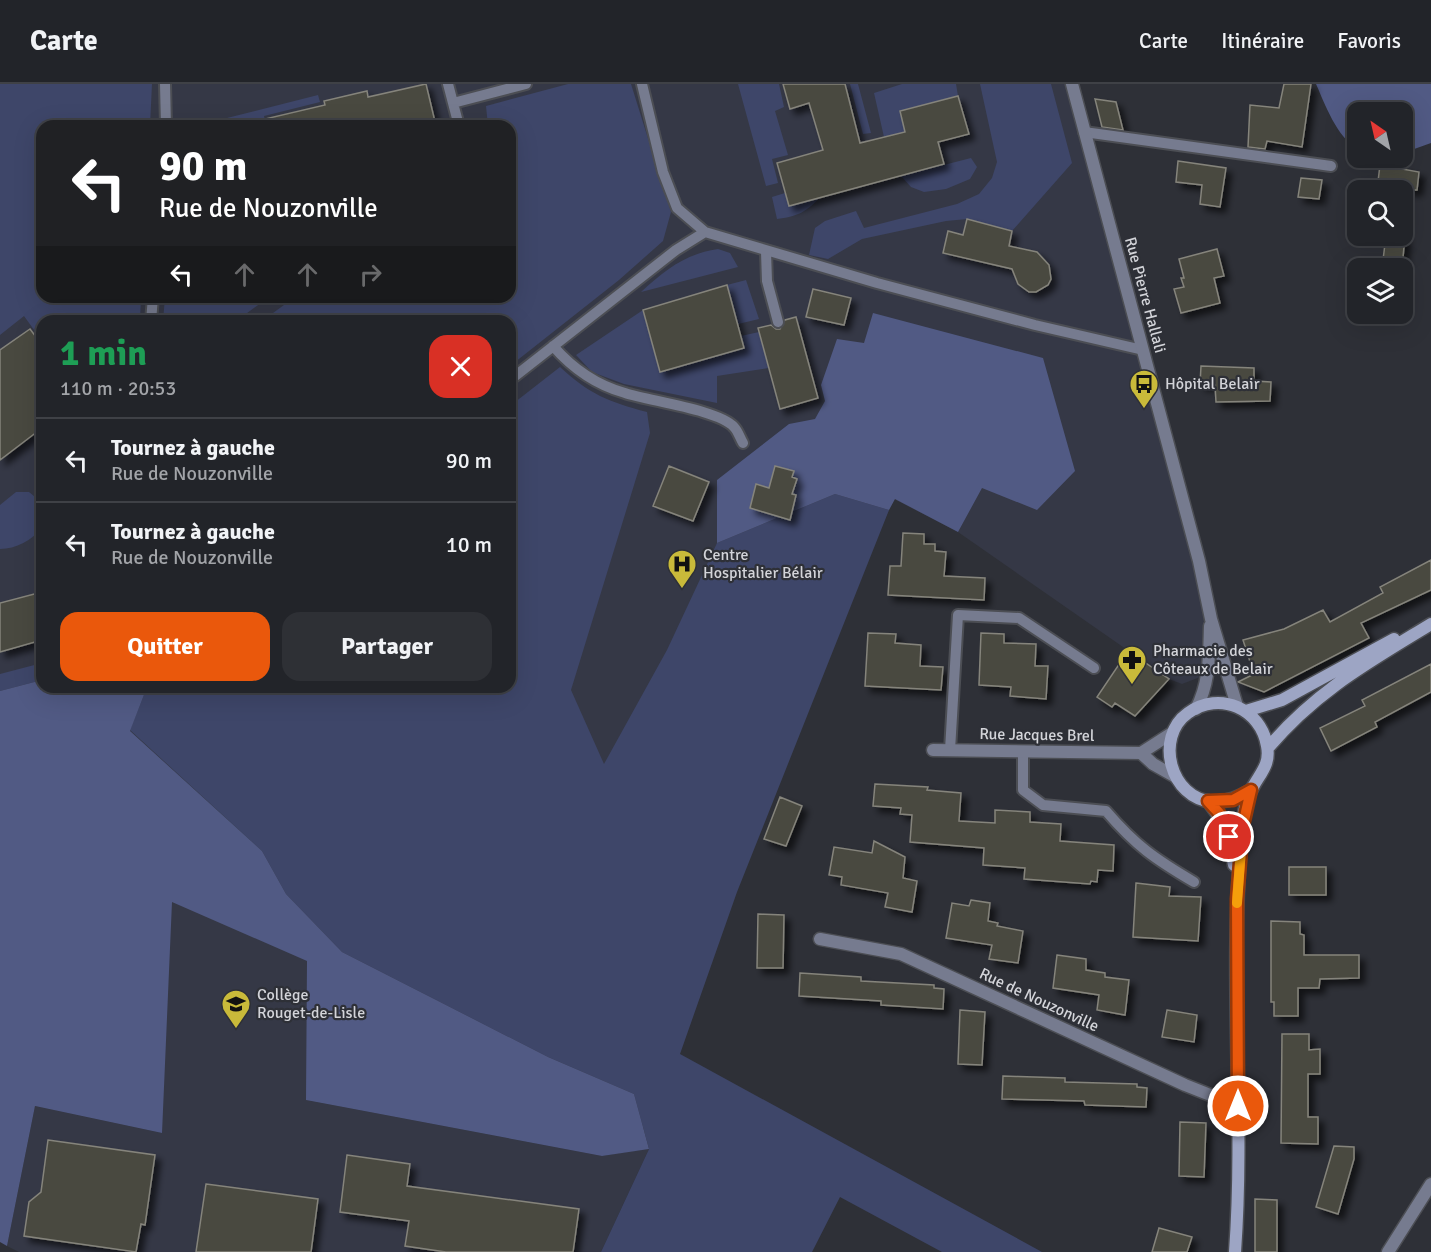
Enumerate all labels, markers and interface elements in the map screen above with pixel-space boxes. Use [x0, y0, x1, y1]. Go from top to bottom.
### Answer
text: Carte [30, 24, 98, 58]
text: Carte [1139, 28, 1188, 54]
text: Itinéraire [1221, 28, 1304, 54]
text: Favoris [1337, 28, 1401, 54]
north arrow [1347, 102, 1413, 168]
map controls [1347, 102, 1413, 324]
text: 90 m [159, 141, 248, 192]
icon: left [60, 144, 138, 222]
button: search [1347, 180, 1413, 246]
text: Rue de Nouzonville [159, 192, 378, 225]
street label: Rue Pierre Hallali [1120, 235, 1170, 355]
icon: left [165, 258, 198, 291]
icon: ahead [228, 258, 261, 291]
icon: ahead [291, 258, 324, 291]
icon: right [354, 258, 387, 291]
button: layers [1347, 258, 1413, 324]
text: 1 min [60, 331, 147, 376]
button: close [429, 335, 492, 398]
bus stop icon: Hôpital Belair [1128, 368, 1160, 410]
place label: Hôpital Belair [1165, 374, 1260, 394]
text: 110 m · 20:53 [60, 376, 176, 401]
text: Tournez à gauche [111, 434, 275, 461]
icon: left [60, 444, 93, 477]
text: 90 m [446, 447, 492, 474]
text: Rue de Nouzonville [111, 461, 273, 486]
text: Tournez à gauche [111, 518, 275, 545]
icon: left [60, 528, 93, 561]
text: 10 m [446, 531, 492, 558]
text: Rue de Nouzonville [111, 545, 273, 570]
place label: Centre Hospitalier Bélair [703, 545, 823, 583]
hospital icon: Centre Hospitalier Bélair [666, 548, 698, 590]
button: Quitter [60, 612, 270, 681]
button: Partager [282, 612, 492, 681]
place label: Pharmacie des Côteaux de Belair [1153, 641, 1273, 679]
pharmacy icon: Pharmacie des Côteaux de Belair [1116, 644, 1148, 686]
street label: Rue Jacques Brel [979, 724, 1095, 746]
pin [1203, 811, 1254, 862]
icon: arrive [1212, 820, 1245, 853]
street label: Rue de Nouzonville [976, 964, 1102, 1036]
place label: Collège Rouget-de-Lisle [257, 985, 365, 1023]
school or university icon: Collège Rouget-de-Lisle [220, 988, 252, 1030]
position arrow [1206, 1074, 1270, 1138]

